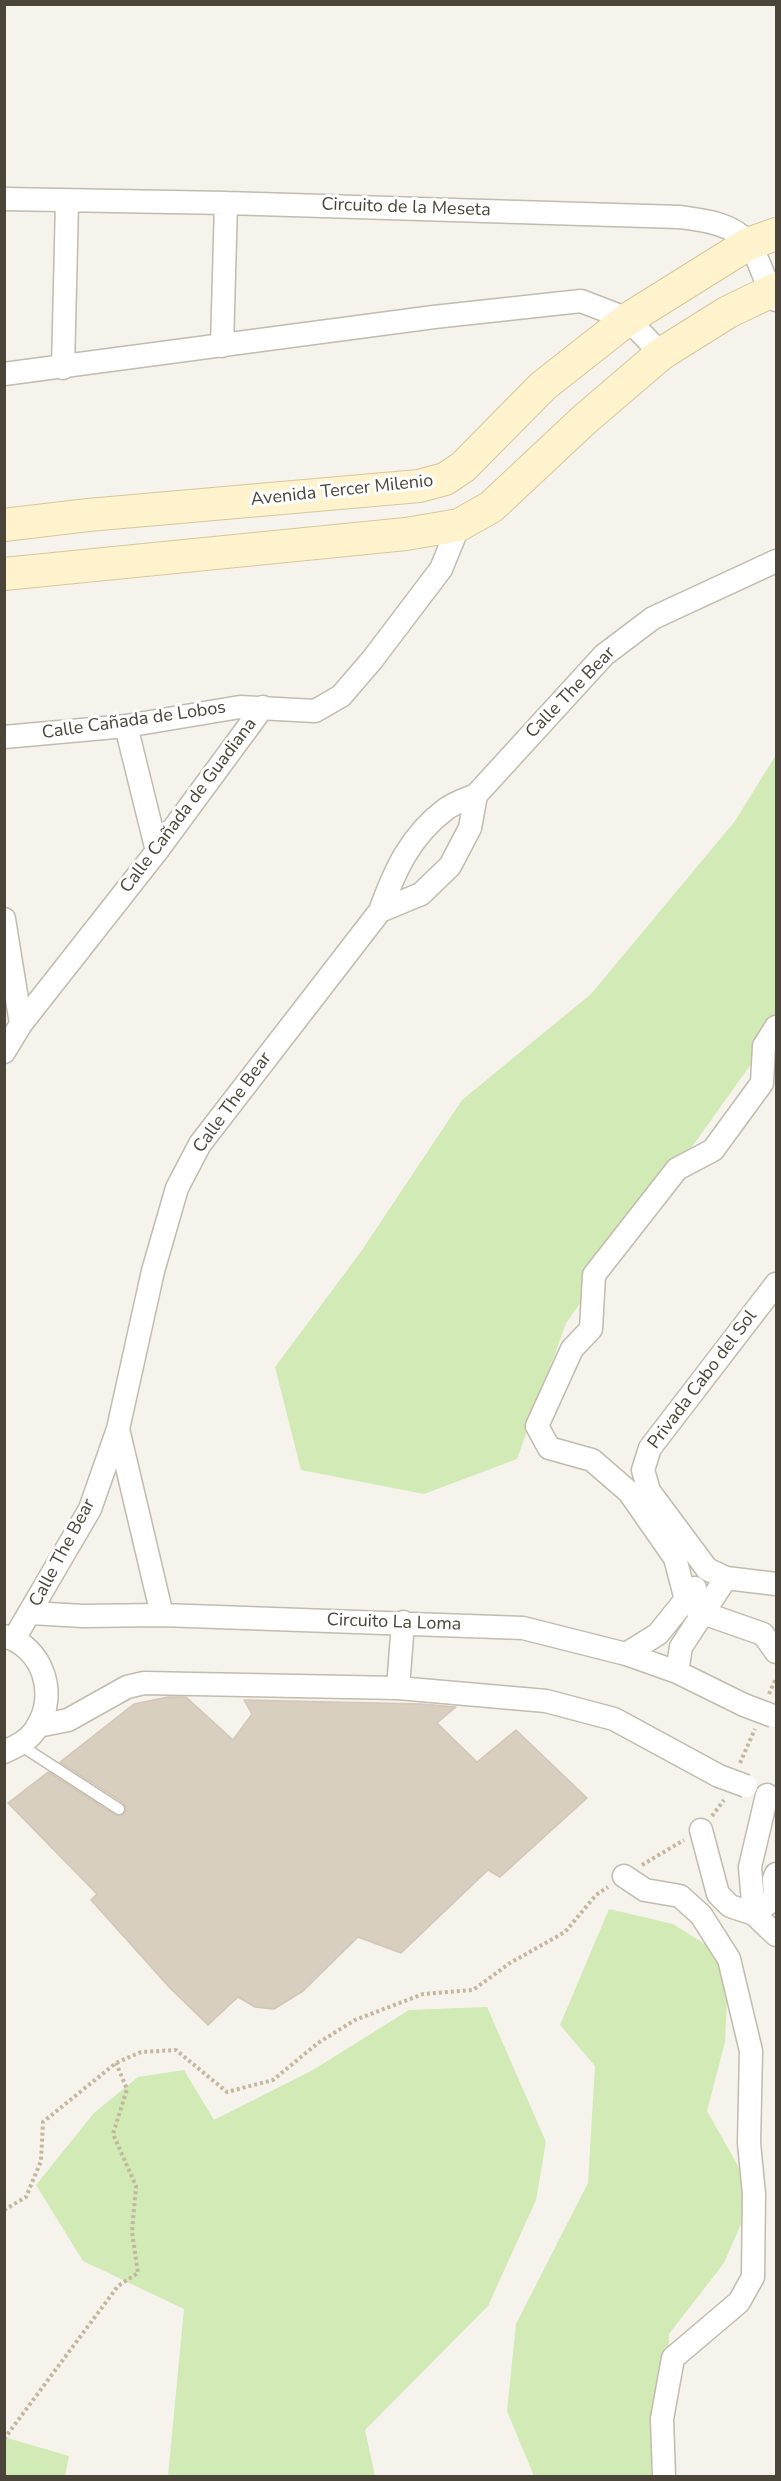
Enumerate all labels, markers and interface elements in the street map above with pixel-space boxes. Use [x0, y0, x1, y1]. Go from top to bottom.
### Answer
street label: Circuito de la Meseta [321, 194, 491, 222]
street label: Avenida Tercer Milenio [250, 471, 434, 511]
street label: Calle The Bear [522, 643, 620, 743]
street label: Calle Cañada de Lobos [41, 697, 227, 745]
street label: Calle Cañada de Guadiana [116, 714, 262, 898]
street label: Calle The Bear [189, 1048, 277, 1158]
street label: Privada Cabo del Sol [644, 1306, 762, 1454]
street label: Calle The Bear [26, 1495, 100, 1611]
street label: Circuito La Loma [326, 1610, 462, 1636]

